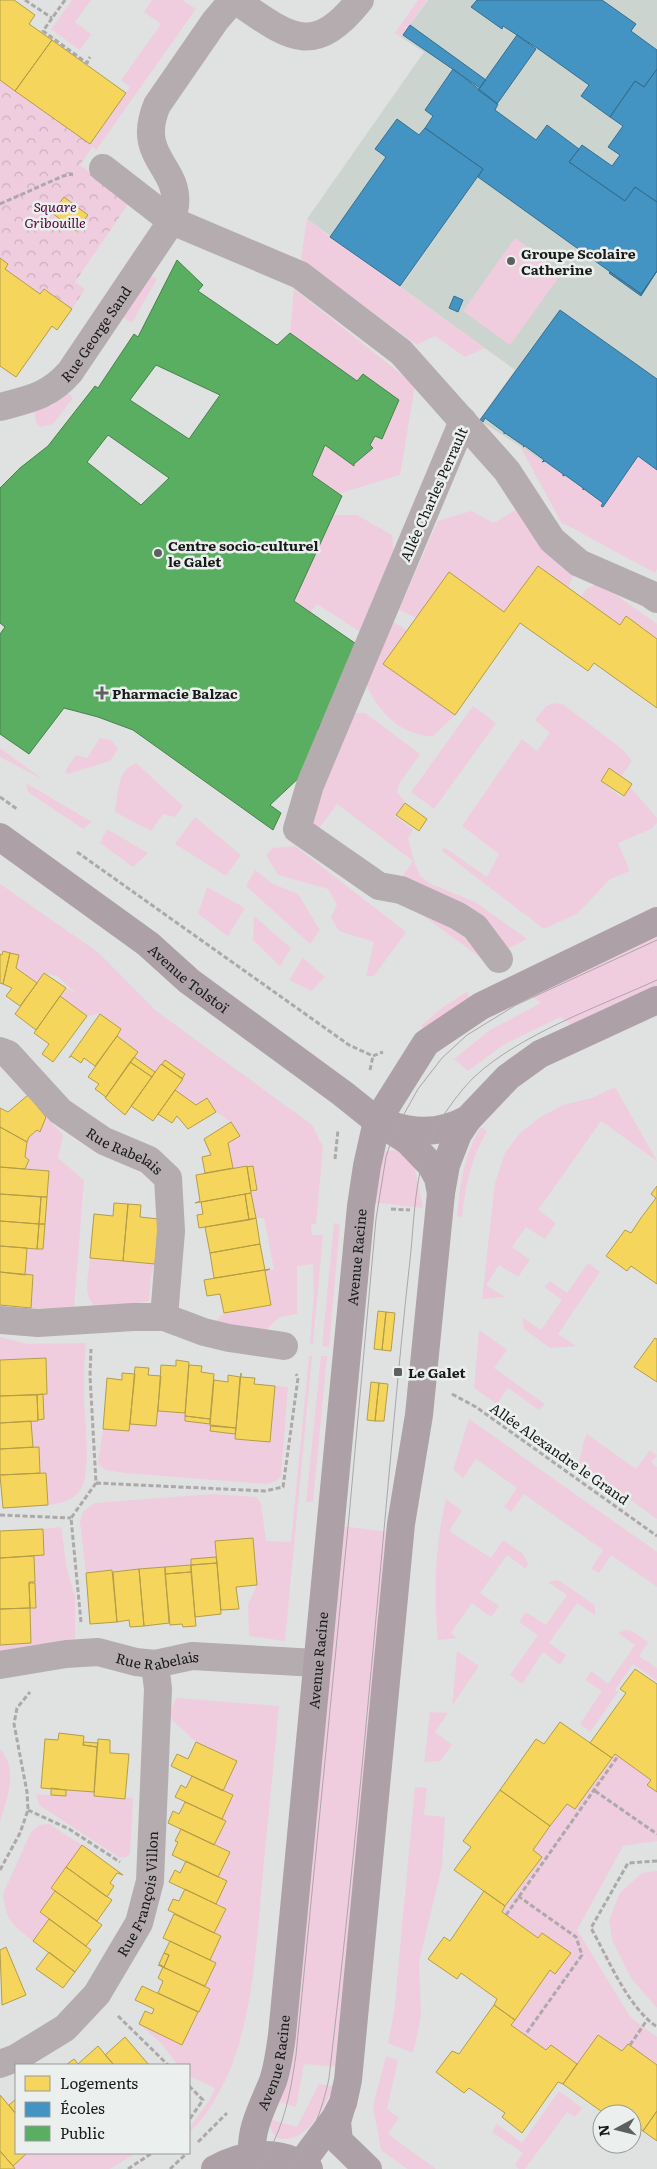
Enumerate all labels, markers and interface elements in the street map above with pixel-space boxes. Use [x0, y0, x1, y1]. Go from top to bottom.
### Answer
park label: Square Gribouille [24, 196, 86, 232]
place label: Groupe Scolaire Catherine [521, 243, 636, 279]
marker: Groupe Scolaire Catherine [505, 255, 517, 267]
street label: Rue George Sand [56, 281, 136, 386]
street label: Allée Charles Perrault [394, 423, 472, 564]
place label: Centre socio-culturel le Galet [168, 535, 318, 571]
marker: Centre socio-culturel le Galet [152, 547, 164, 559]
place label: Pharmacie Balzac [112, 683, 238, 703]
marker: Pharmacie Balzac [96, 687, 108, 699]
street label: Avenue Tolstoï [144, 939, 234, 1017]
street label: Rue Rabelais [83, 1122, 168, 1179]
street label: Avenue Racine [342, 1208, 371, 1307]
place label: Le Galet [408, 1362, 466, 1382]
marker: Le Galet [392, 1366, 404, 1378]
street label: Allée Alexandre le Grand [487, 1397, 634, 1509]
street label: Avenue Racine [303, 1611, 332, 1710]
street label: Rue Rabelais [114, 1646, 200, 1674]
street label: Rue François Villon [112, 1831, 162, 1960]
street label: Avenue Racine [252, 2014, 294, 2113]
legend [15, 2064, 190, 2154]
text: Logements [60, 2071, 138, 2094]
text: Écoles [60, 2096, 105, 2119]
north arrow [592, 2104, 642, 2154]
text: Public [60, 2121, 105, 2144]
text: N [592, 2123, 614, 2138]

